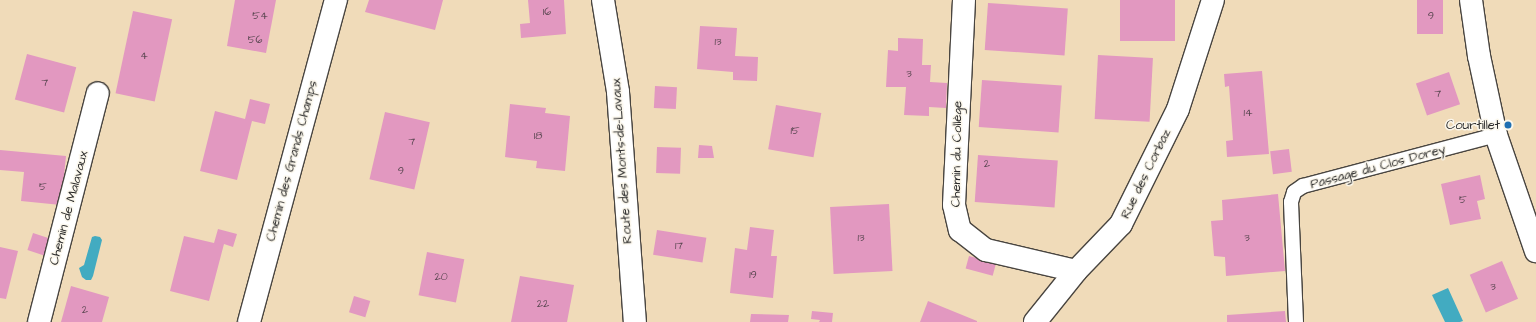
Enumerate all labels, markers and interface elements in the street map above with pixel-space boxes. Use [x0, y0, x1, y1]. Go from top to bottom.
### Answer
house number: 16 [543, 5, 551, 19]
house number: 54 [252, 9, 268, 23]
house number: 9 [1428, 9, 1434, 23]
house number: 56 [248, 33, 262, 47]
house number: 13 [714, 35, 722, 49]
house number: 4 [140, 49, 148, 63]
house number: 3 [906, 67, 912, 81]
house number: 7 [42, 76, 48, 90]
street label: Route des Monts-de-Lavaux [608, 78, 636, 244]
street label: Chemin des Grands Champs [263, 79, 321, 243]
house number: 7 [1435, 87, 1441, 101]
street label: Chemin du Collège [948, 101, 966, 207]
house number: 14 [1244, 106, 1252, 120]
place label: Courtillet [1446, 117, 1500, 133]
marker: Courtillet [1503, 120, 1513, 130]
house number: 15 [790, 124, 800, 138]
street label: Rue des Corbaz [1118, 127, 1174, 221]
house number: 18 [534, 129, 542, 143]
house number: 7 [409, 135, 415, 149]
street label: Passage du Clos Dorey [1309, 141, 1447, 193]
street label: Chemin de Malavaux [46, 149, 92, 267]
house number: 2 [984, 157, 990, 171]
house number: 9 [398, 164, 404, 178]
house number: 5 [39, 180, 47, 194]
house number: 5 [1459, 193, 1467, 207]
house number: 13 [857, 231, 865, 245]
house number: 3 [1244, 231, 1250, 245]
house number: 17 [675, 239, 683, 253]
house number: 19 [749, 268, 757, 282]
house number: 20 [434, 270, 448, 284]
house number: 3 [1490, 280, 1496, 294]
house number: 22 [537, 297, 549, 311]
house number: 2 [82, 303, 88, 317]

